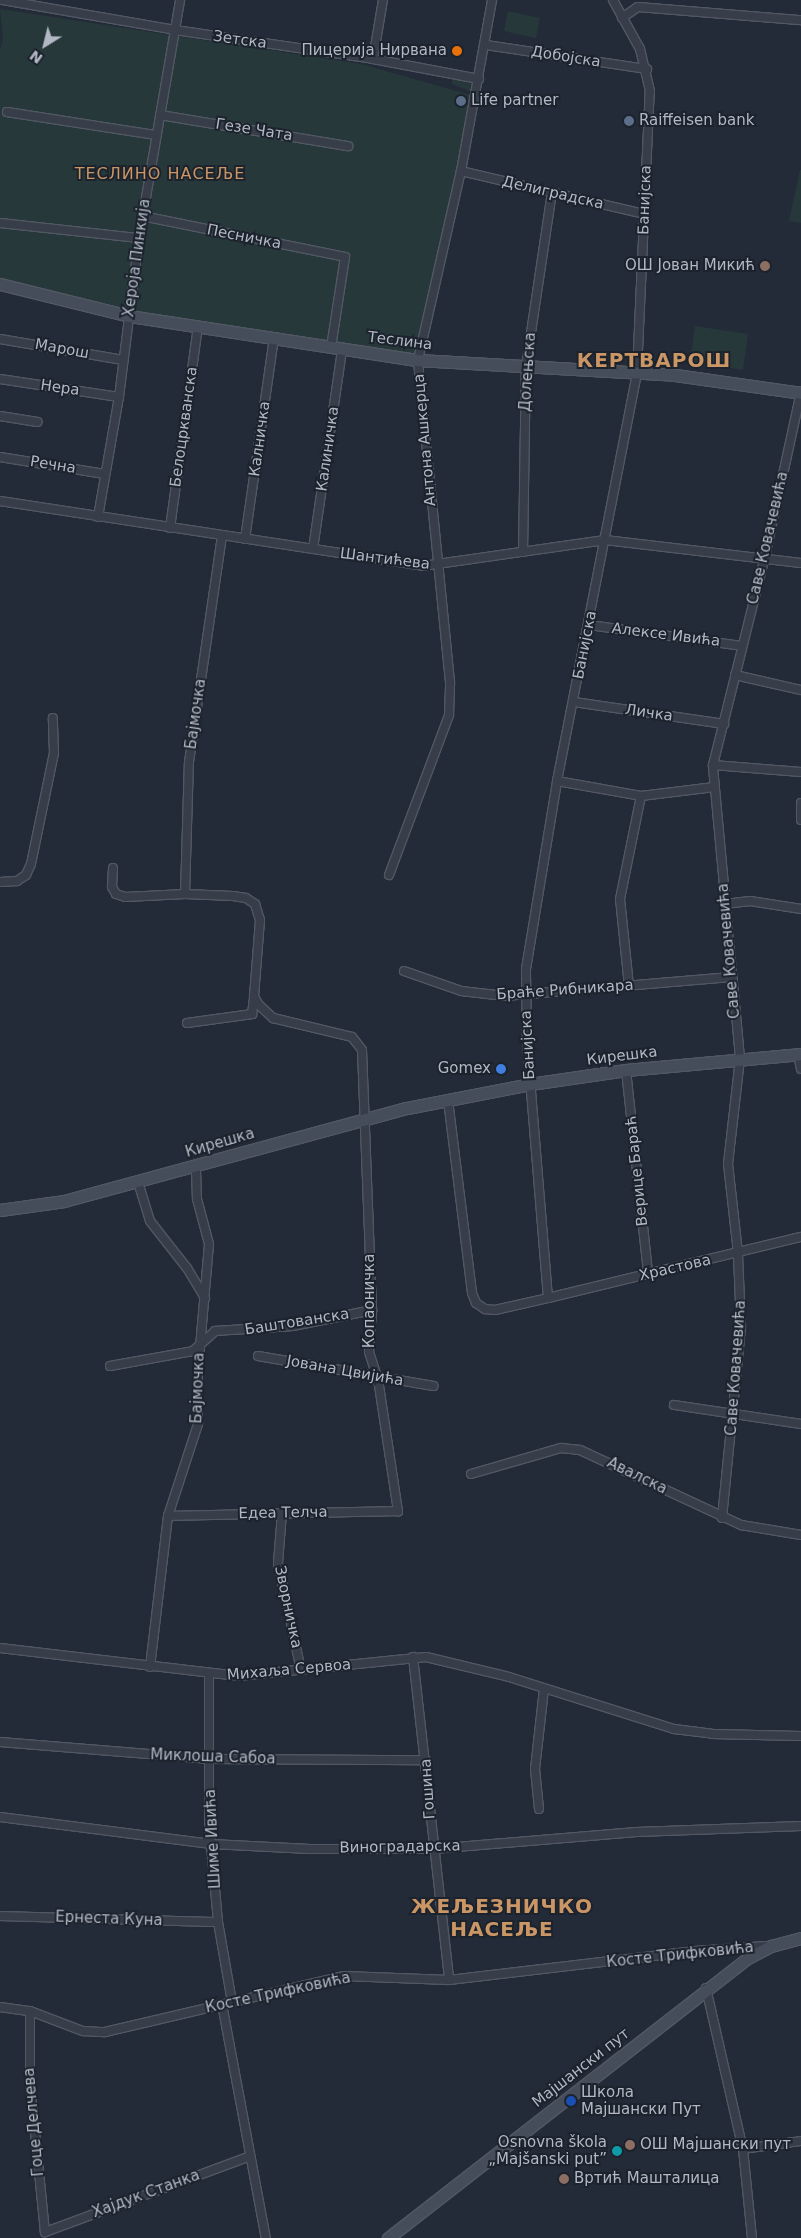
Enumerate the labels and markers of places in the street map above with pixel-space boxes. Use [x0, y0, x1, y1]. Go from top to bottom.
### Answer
place label: Пицерија Нирвана [302, 42, 447, 60]
marker: Пицерија Нирвана [451, 45, 463, 57]
place label: Life partner [471, 92, 558, 110]
marker: Life partner [455, 95, 467, 107]
place label: Raiffeisen bank [639, 112, 754, 130]
marker: Raiffeisen bank [623, 115, 635, 127]
place label: ОШ Јован Микић [625, 257, 755, 275]
marker: ОШ Јован Микић [759, 260, 771, 272]
place label: Gomex [438, 1060, 491, 1078]
marker: Gomex [495, 1063, 507, 1075]
place label: Школа Мајшански Пут [581, 2083, 701, 2118]
marker: Школа Мајшански Пут [565, 2095, 577, 2107]
place label: Osnovna škola „Majšanski put” [488, 2133, 607, 2168]
place label: ОШ Мајшански пут [640, 2136, 791, 2154]
marker: ОШ Мајшански пут [624, 2139, 636, 2151]
marker: Osnovna škola „Majšanski put” [611, 2145, 623, 2157]
place label: Вртић Машталица [574, 2170, 719, 2188]
marker: Вртић Машталица [558, 2173, 570, 2185]

